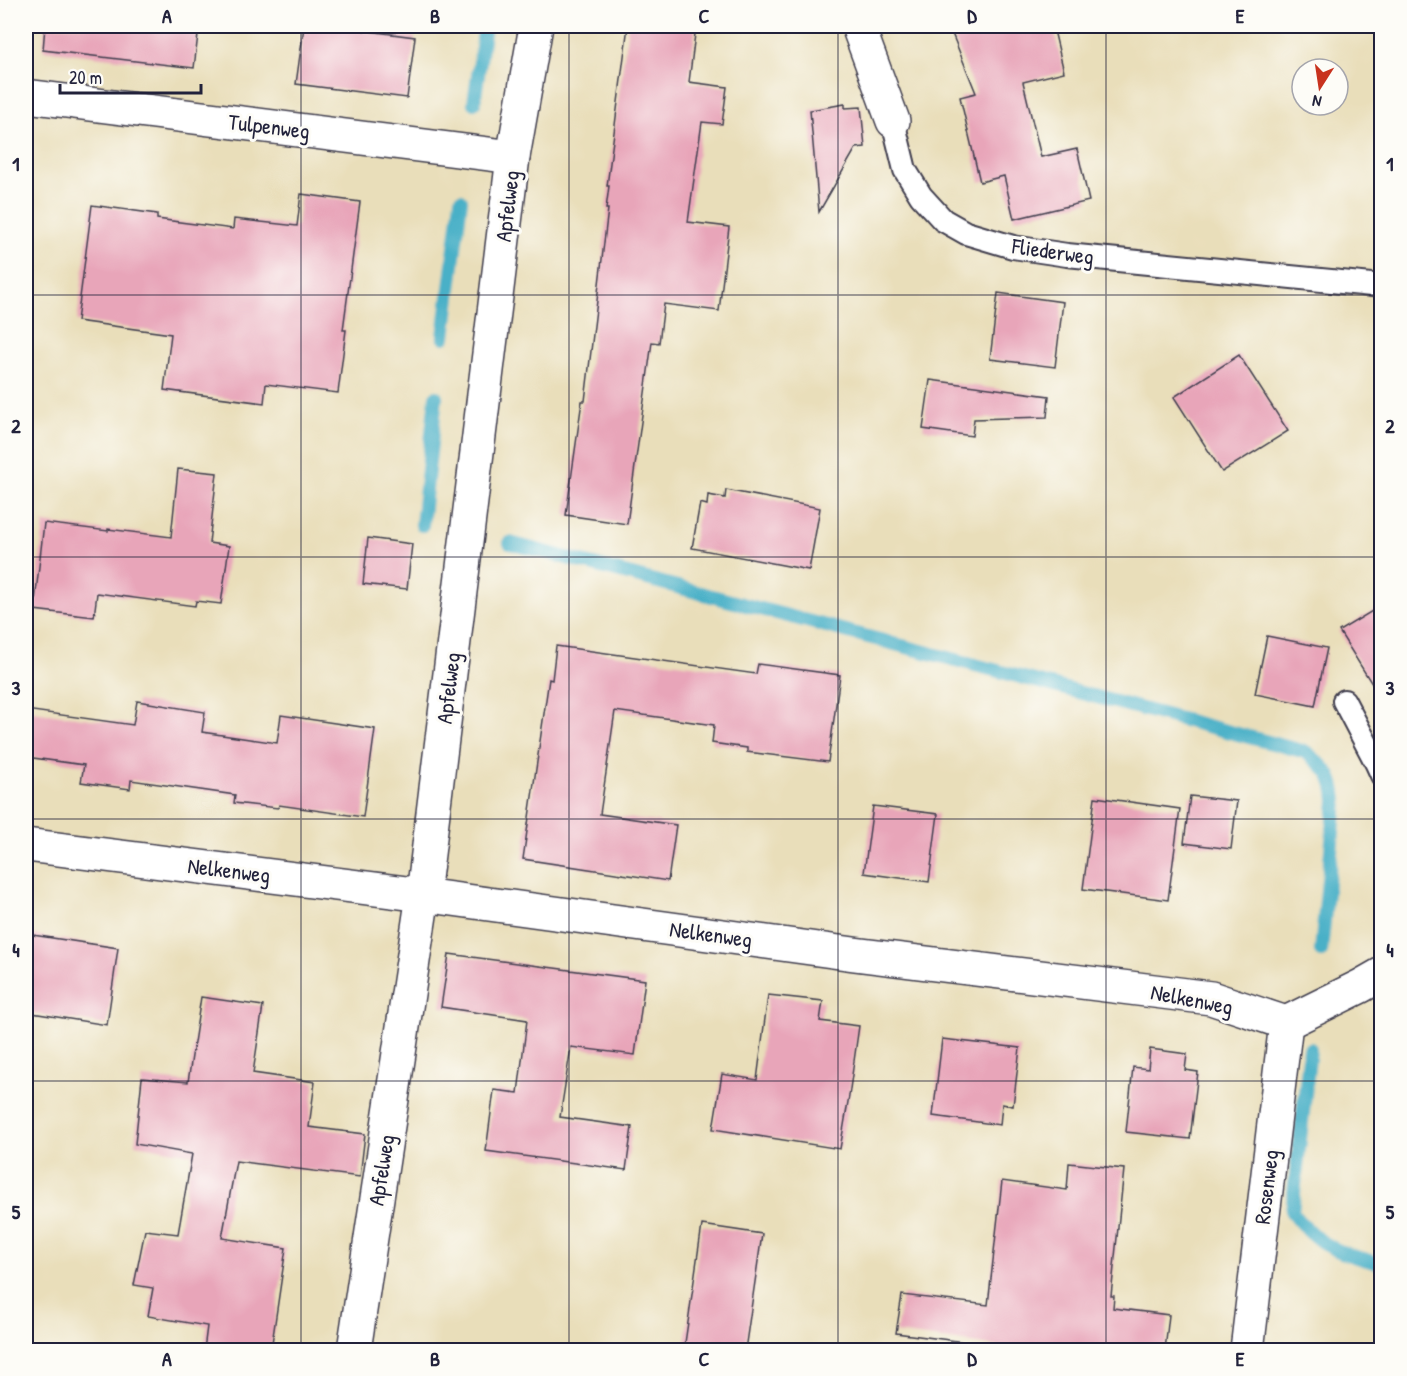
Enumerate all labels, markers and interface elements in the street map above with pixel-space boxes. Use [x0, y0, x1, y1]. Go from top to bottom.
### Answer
text: A [162, 2, 172, 29]
text: B [430, 2, 440, 29]
text: C [699, 2, 710, 29]
text: D [967, 2, 977, 29]
text: E [1236, 2, 1245, 29]
scale bar [60, 57, 201, 95]
north arrow [1290, 57, 1350, 117]
text: 20 m [69, 65, 102, 90]
text: N [1310, 90, 1323, 113]
street label: Tulpenweg [227, 106, 311, 146]
text: 1 [12, 150, 20, 177]
text: 1 [1386, 150, 1394, 177]
street label: Apfelweg [488, 169, 526, 243]
street label: Fliederweg [1009, 230, 1096, 272]
text: 2 [11, 412, 21, 439]
text: 2 [1385, 412, 1395, 439]
street label: Apfelweg [429, 651, 467, 725]
text: 3 [12, 674, 21, 701]
text: 3 [1386, 674, 1395, 701]
street label: Nelkenweg [186, 850, 272, 890]
street label: Nelkenweg [668, 913, 754, 955]
text: 4 [12, 936, 20, 963]
text: 4 [1386, 936, 1394, 963]
street label: Nelkenweg [1148, 976, 1236, 1022]
street label: Apfelweg [361, 1132, 401, 1208]
street label: Rosenweg [1247, 1148, 1285, 1226]
text: 5 [12, 1198, 21, 1225]
text: 5 [1386, 1198, 1395, 1225]
text: A [162, 1345, 172, 1372]
text: B [430, 1345, 440, 1372]
text: C [699, 1345, 710, 1372]
text: D [967, 1345, 977, 1372]
text: E [1236, 1345, 1245, 1372]

